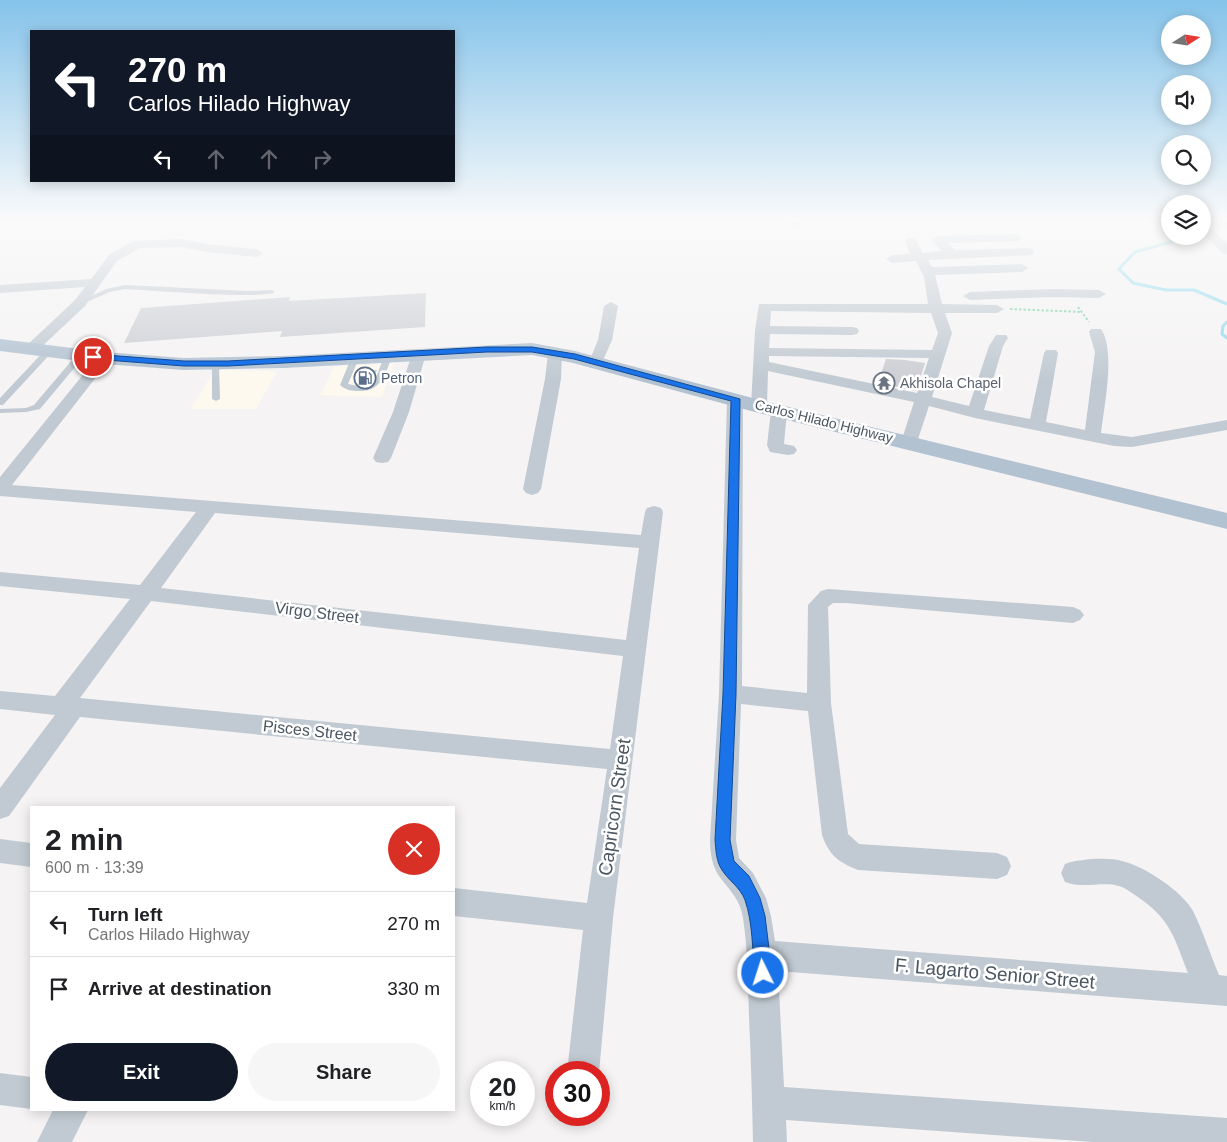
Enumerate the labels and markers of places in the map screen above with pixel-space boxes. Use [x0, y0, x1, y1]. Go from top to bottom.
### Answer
pin [72, 336, 114, 378]
fuel station icon: Petron [353, 366, 377, 390]
place label: Petron [381, 370, 422, 386]
temple icon: Akhisola Chapel [872, 371, 896, 395]
place label: Akhisola Chapel [900, 375, 1001, 391]

